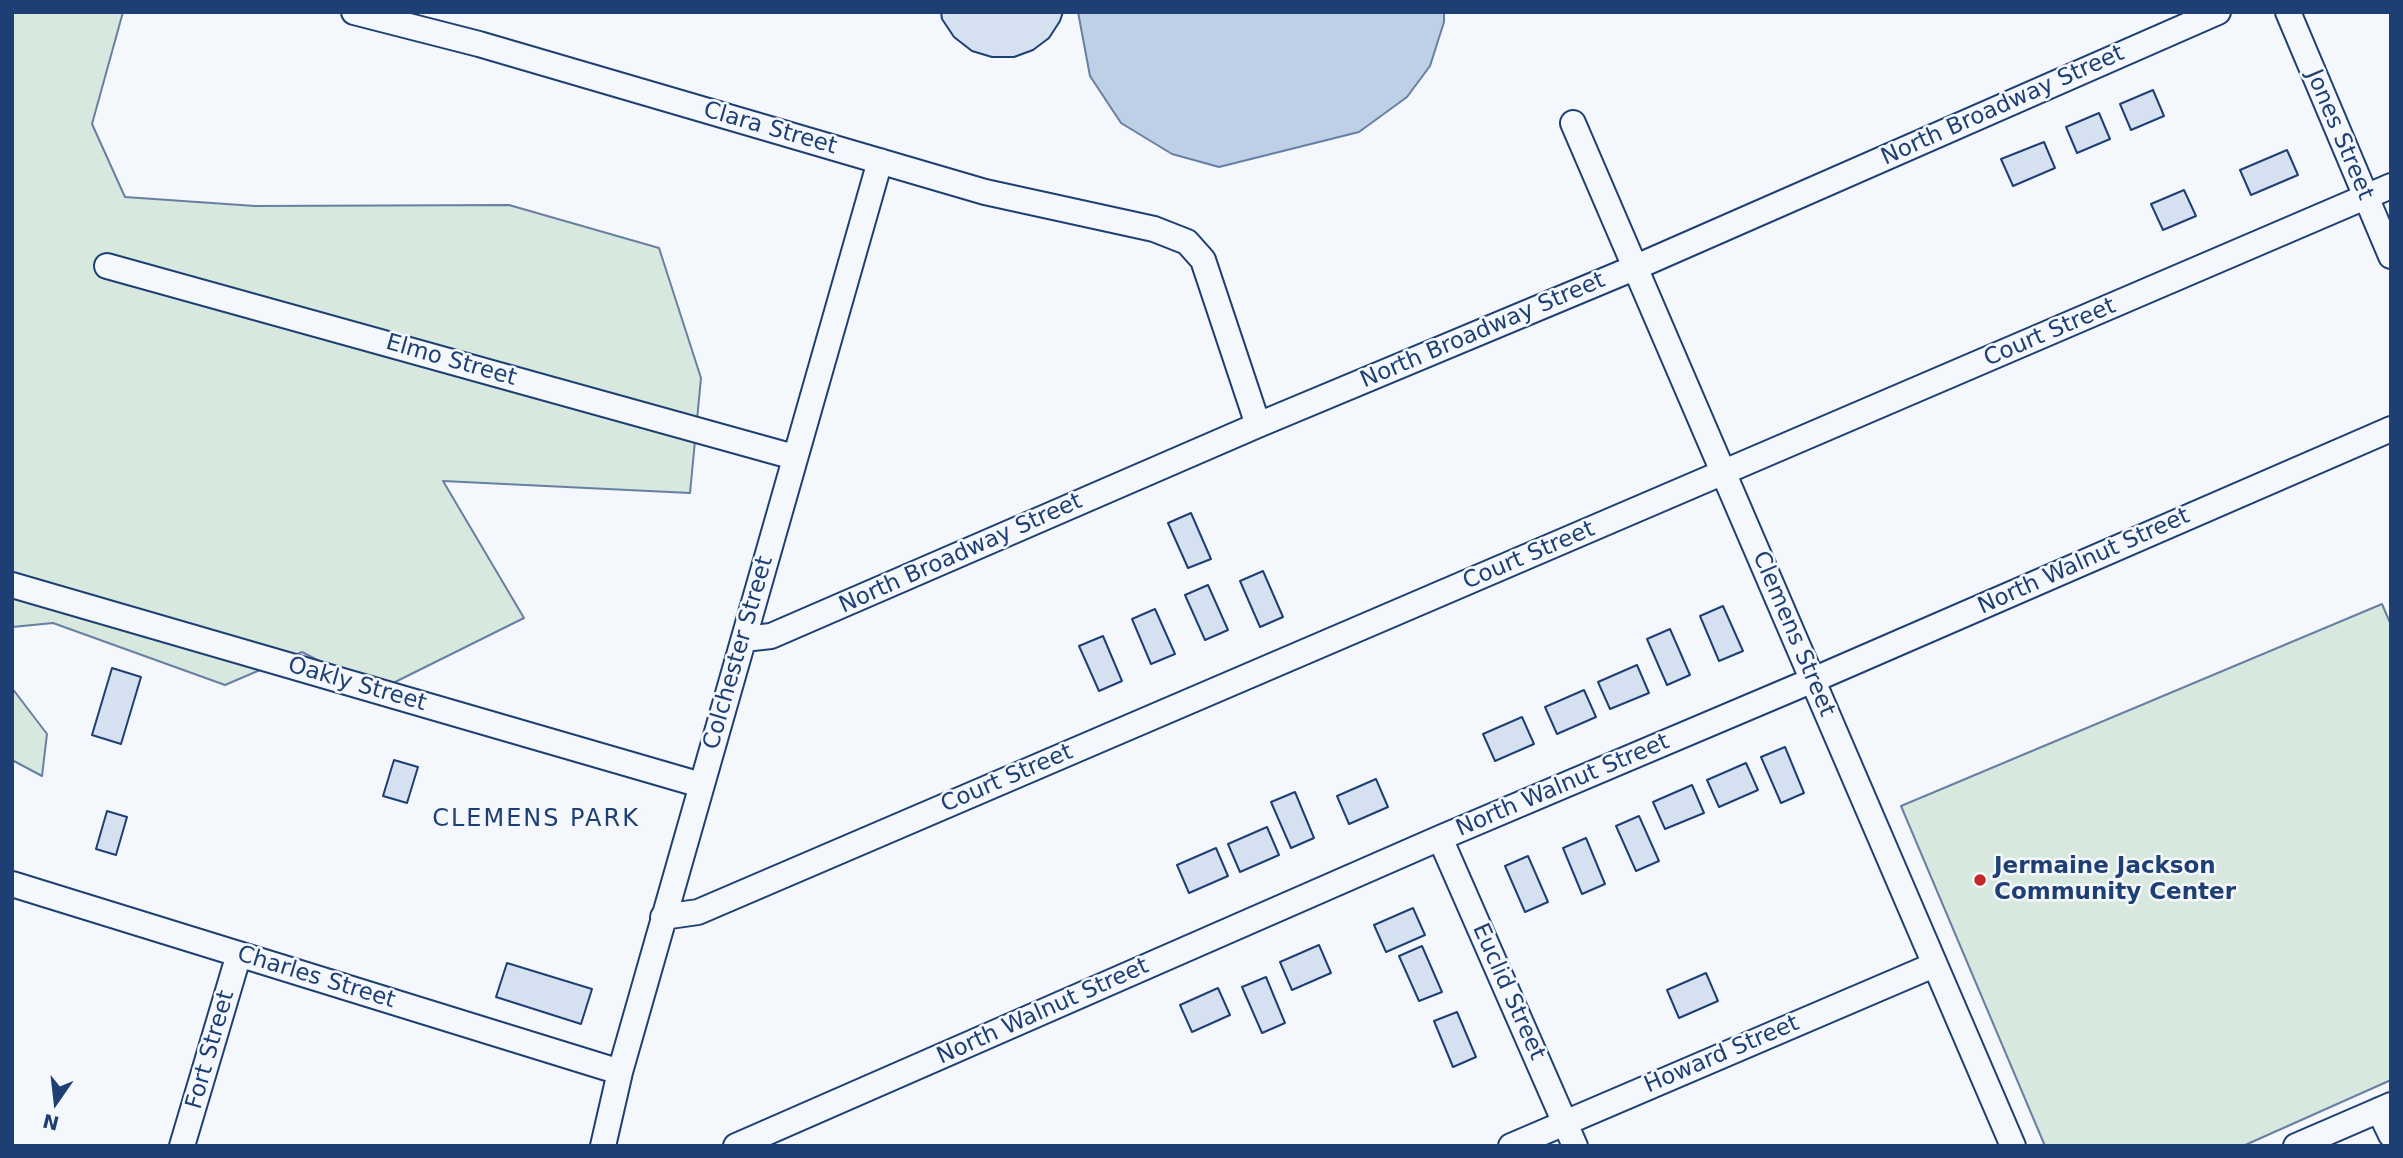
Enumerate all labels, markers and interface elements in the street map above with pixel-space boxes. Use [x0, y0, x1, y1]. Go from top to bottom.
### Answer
street label: North Broadway Street [1877, 40, 2129, 172]
street label: Jones Street [2299, 66, 2379, 204]
street label: Clara Street [700, 97, 840, 161]
street label: North Broadway Street [1357, 267, 1609, 395]
street label: Court Street [1980, 293, 2120, 373]
street label: Elmo Street [383, 329, 519, 393]
street label: North Broadway Street [835, 488, 1087, 620]
street label: North Walnut Street [1974, 503, 2194, 621]
street label: Court Street [1459, 516, 1599, 596]
street label: Clemens Street [1746, 547, 1840, 721]
street label: Colchester Street [698, 553, 780, 753]
street label: Oakly Street [285, 652, 429, 718]
street label: North Walnut Street [1452, 729, 1674, 843]
street label: Court Street [937, 739, 1077, 819]
district label: CLEMENS PARK [434, 806, 638, 834]
place label: Jermaine Jackson Community Center [1994, 853, 2236, 907]
marker: Jermaine Jackson Community Center [1972, 872, 1988, 888]
street label: Euclid Street [1466, 920, 1550, 1064]
street label: Charles Street [234, 941, 398, 1015]
street label: North Walnut Street [933, 953, 1153, 1071]
street label: Fort Street [181, 987, 241, 1113]
street label: Howard Street [1641, 1010, 1803, 1100]
north arrow [21, 1067, 91, 1137]
text: N [41, 1110, 61, 1135]

